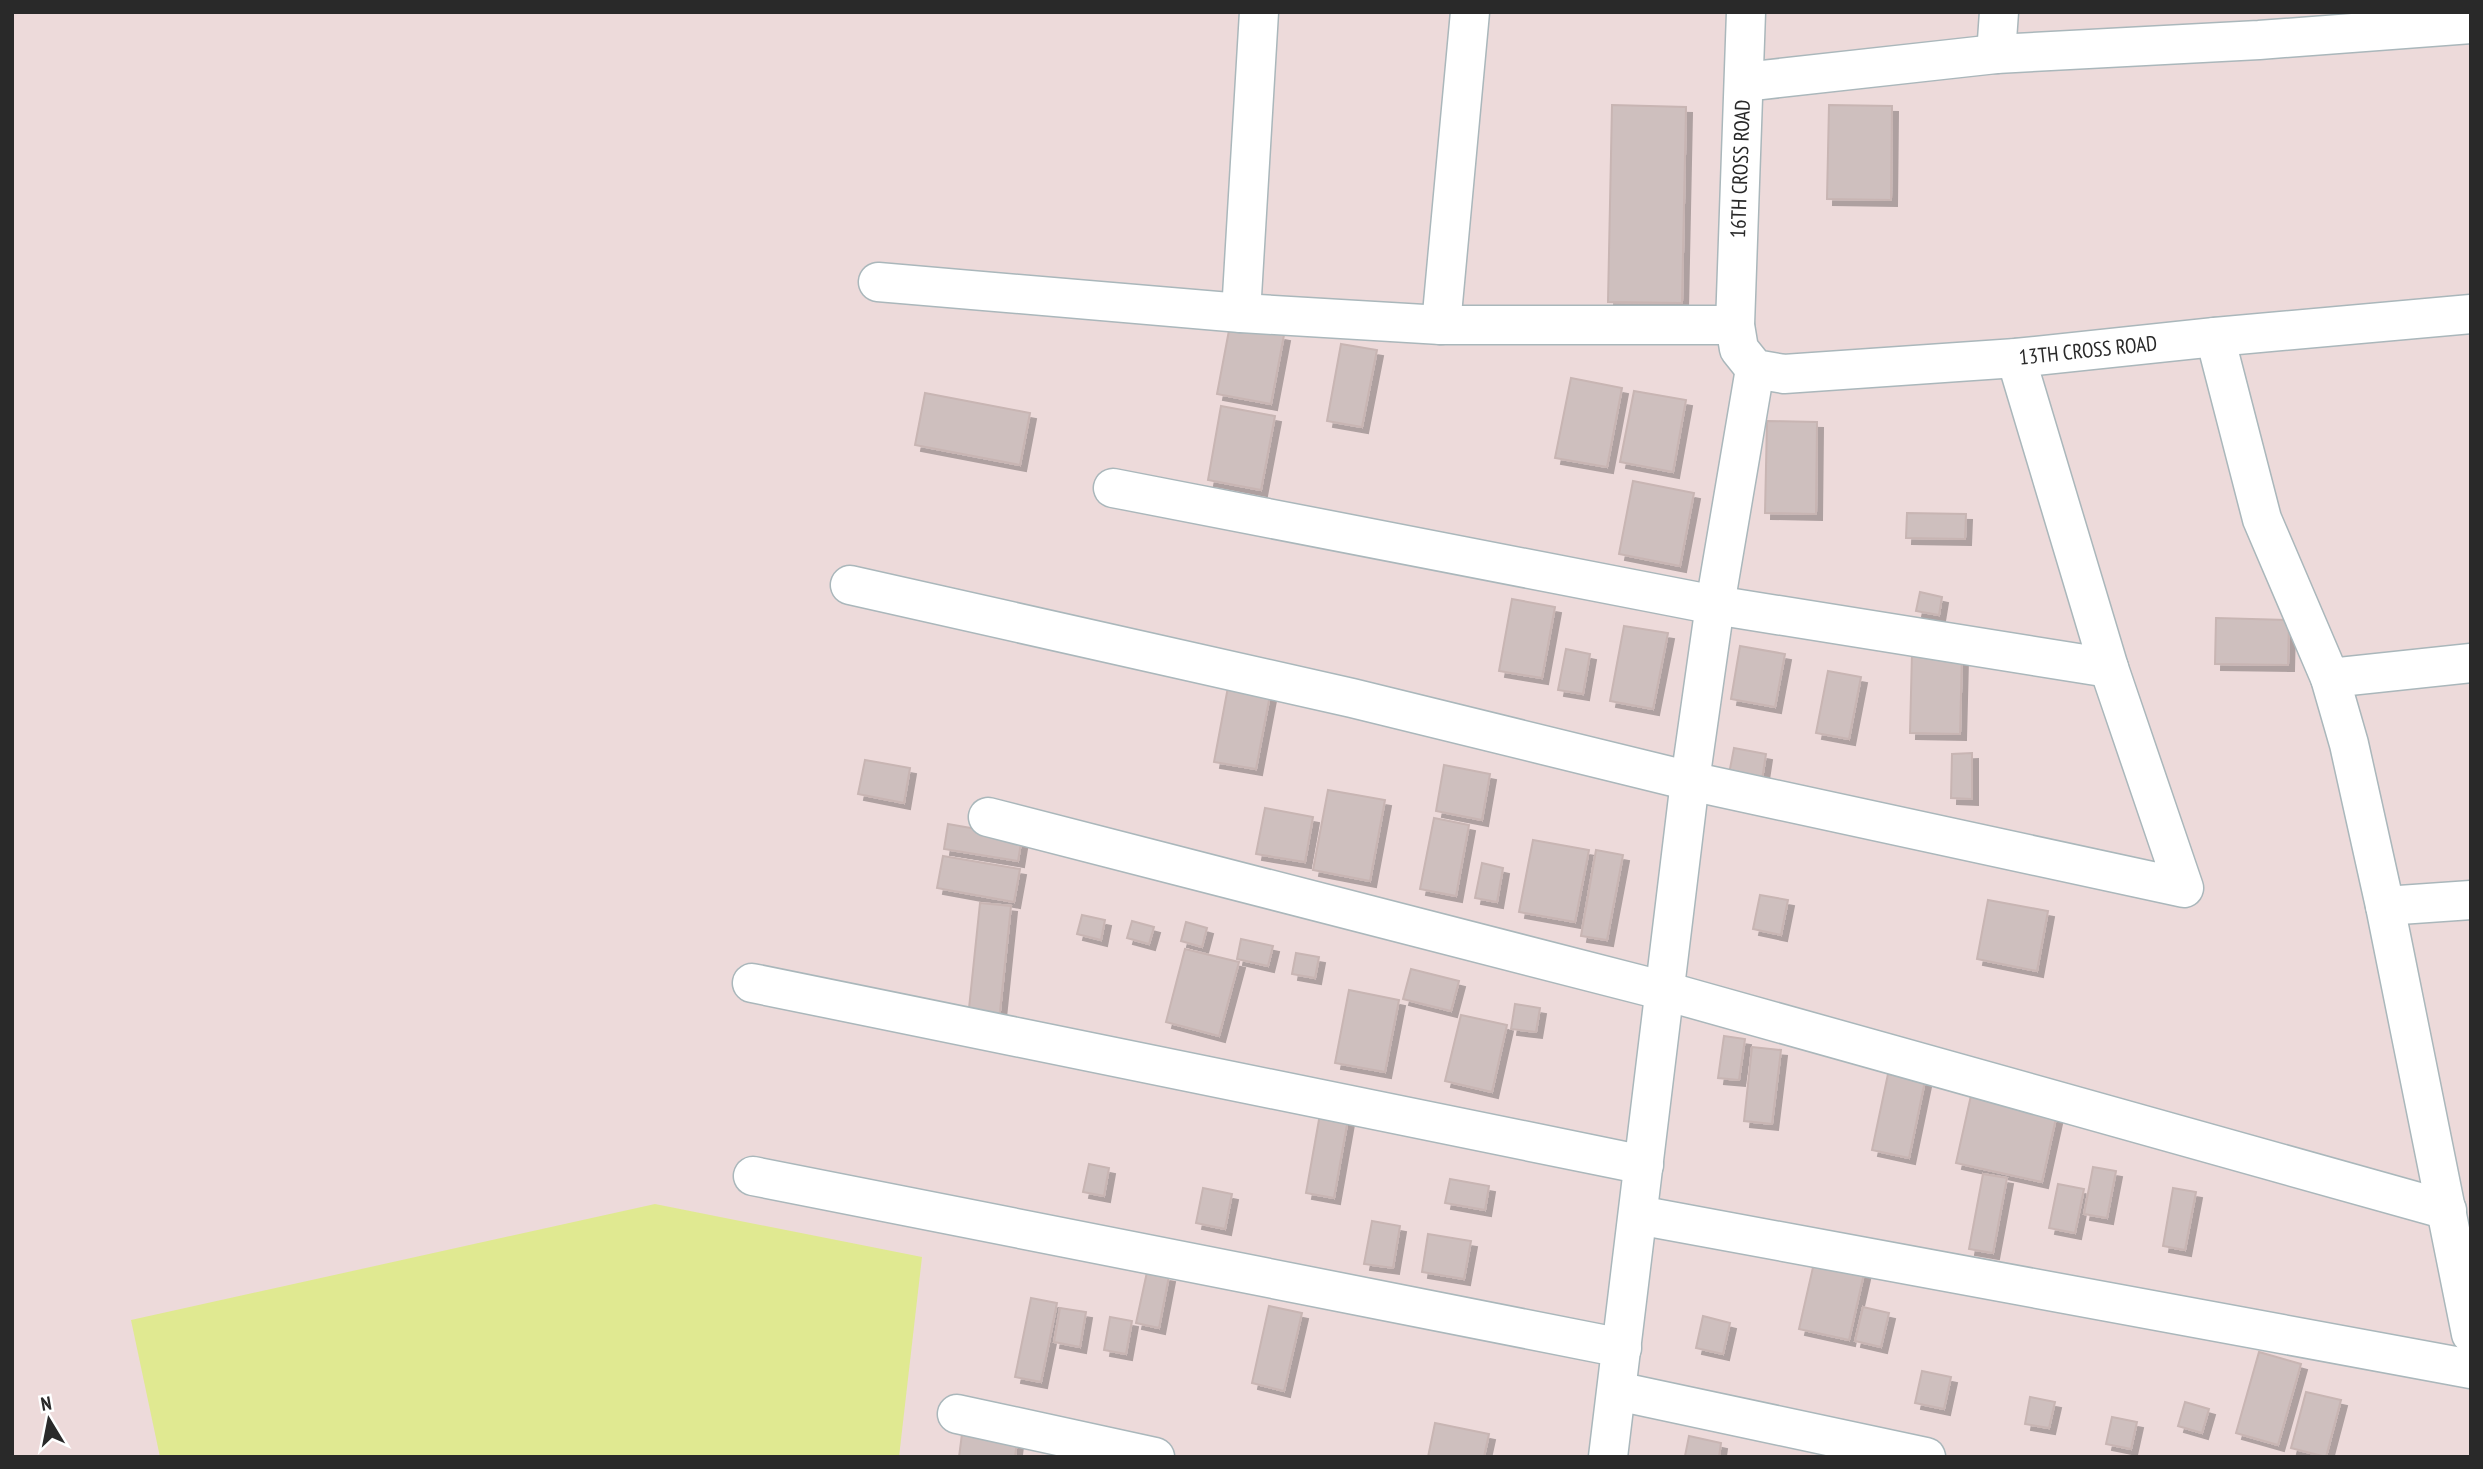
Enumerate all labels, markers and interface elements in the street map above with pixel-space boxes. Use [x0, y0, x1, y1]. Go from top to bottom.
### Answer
street label: 16TH CROSS ROAD [1724, 99, 1756, 239]
street label: 13TH CROSS ROAD [2018, 329, 2158, 371]
north arrow [14, 1385, 84, 1455]
text: N [39, 1391, 53, 1416]

